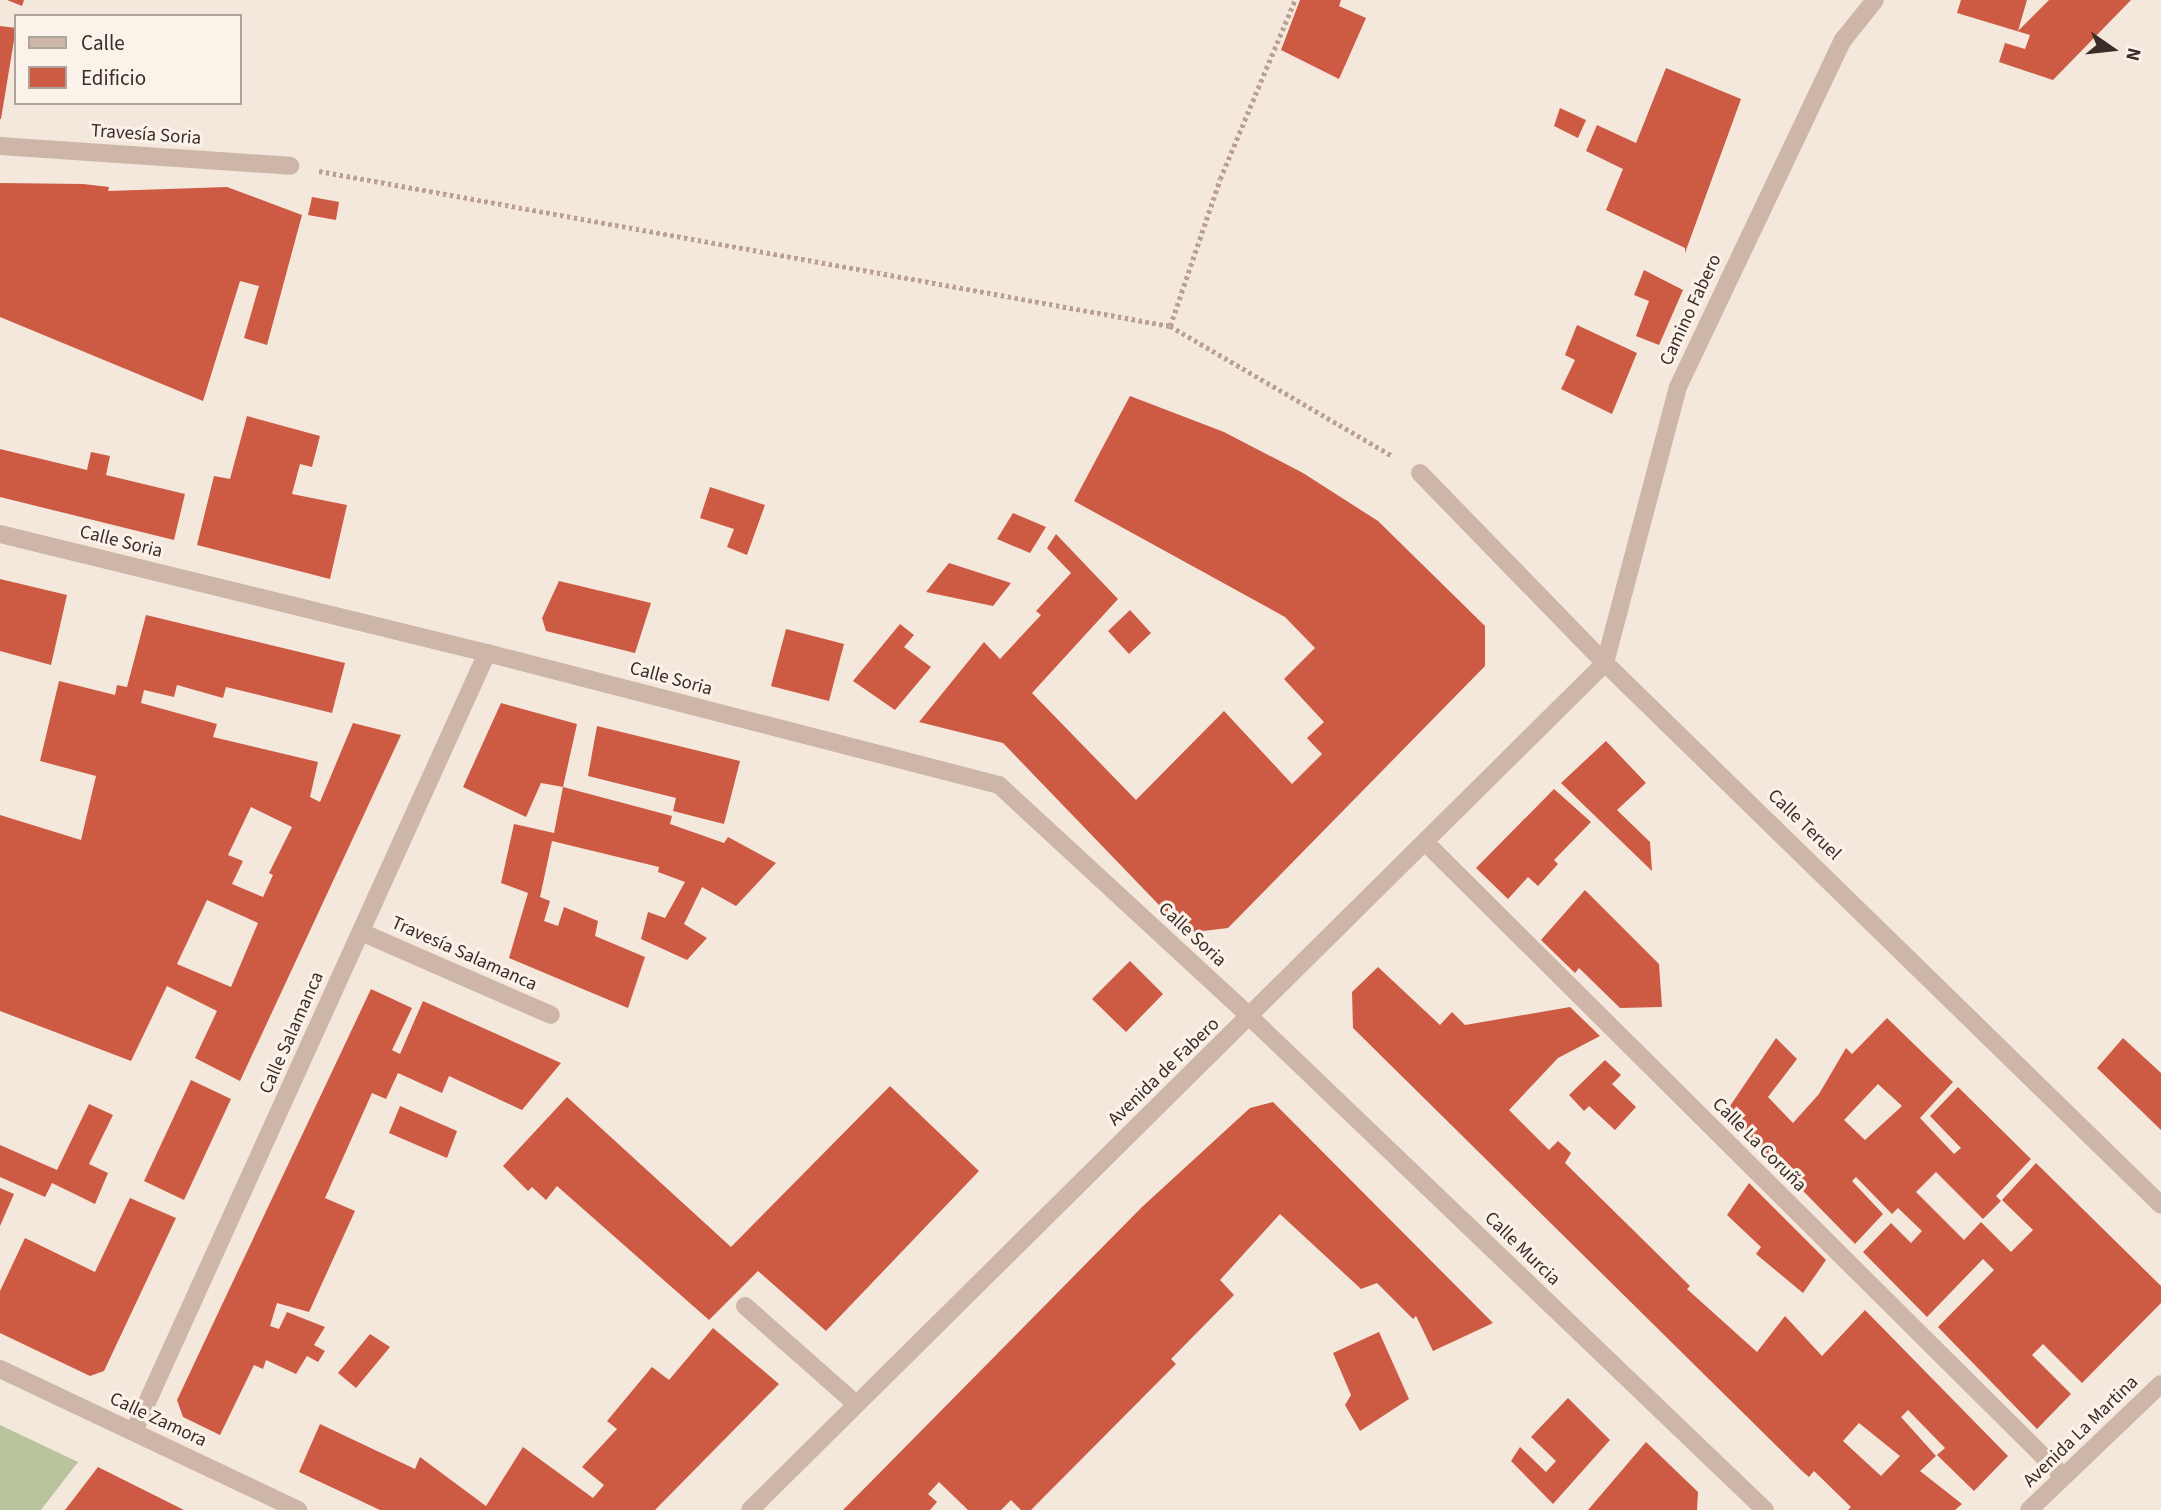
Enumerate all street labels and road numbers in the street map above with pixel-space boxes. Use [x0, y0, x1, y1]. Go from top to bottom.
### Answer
street label: Travesía Soria [90, 120, 202, 150]
street label: Camino Fabero [1655, 251, 1727, 369]
street label: Calle Soria [77, 521, 165, 563]
street label: Calle Soria [627, 657, 715, 701]
street label: Calle Teruel [1763, 785, 1845, 865]
street label: Calle Soria [1153, 898, 1231, 972]
street label: Travesía Salamanca [388, 912, 540, 996]
street label: Calle Salamanca [255, 968, 329, 1098]
street label: Avenida de Fabero [1104, 1013, 1224, 1131]
street label: Calle La Coruña [1707, 1093, 1811, 1197]
street label: Calle Murcia [1479, 1207, 1565, 1291]
street label: Avenida La Martina [2019, 1371, 2143, 1493]
street label: Calle Zamora [106, 1388, 210, 1452]

